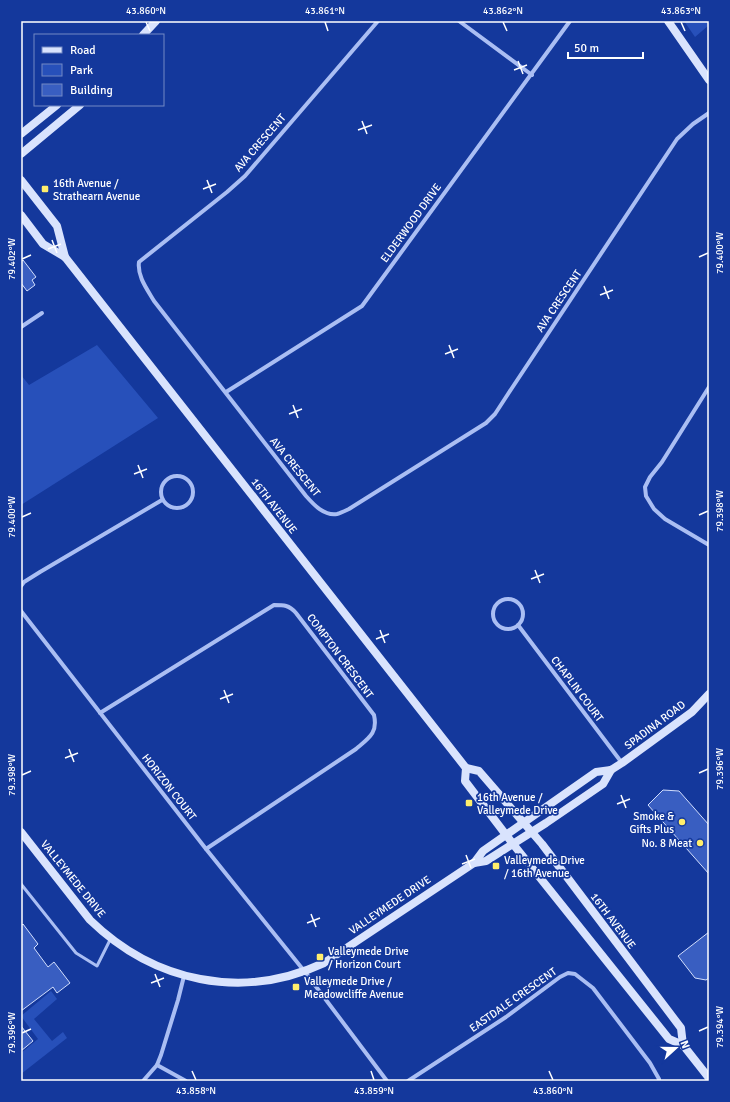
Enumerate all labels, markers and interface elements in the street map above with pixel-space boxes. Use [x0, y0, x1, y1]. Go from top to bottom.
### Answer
text: 43.860°N [126, 5, 166, 17]
text: 43.861°N [305, 5, 345, 17]
text: 43.862°N [483, 5, 523, 17]
text: 43.863°N [661, 5, 701, 17]
legend [34, 34, 164, 106]
scale bar [568, 34, 643, 60]
text: 50 m [574, 41, 599, 56]
text: Road [70, 43, 96, 58]
text: Park [70, 63, 93, 78]
text: Building [70, 83, 113, 98]
street label: AVA CRESCENT [231, 111, 289, 175]
place label: 16th Avenue / Strathearn Avenue [53, 177, 140, 203]
street label: ELDERWOOD DRIVE [378, 181, 444, 265]
marker: 16th Avenue / Strathearn Avenue [40, 184, 50, 194]
text: 79.400°W [714, 232, 726, 274]
text: 79.402°W [6, 238, 18, 280]
street label: AVA CRESCENT [533, 267, 585, 335]
street label: AVA CRESCENT [267, 435, 323, 500]
street label: 16TH AVENUE [248, 476, 300, 536]
text: 79.398°W [714, 490, 726, 532]
text: 79.400°W [6, 496, 18, 538]
street label: COMPTON CRESCENT [304, 611, 376, 701]
street label: CHAPLIN COURT [548, 654, 606, 725]
street label: SPADINA ROAD [622, 698, 688, 752]
text: 79.396°W [714, 748, 726, 790]
street label: HORIZON COURT [139, 751, 199, 823]
text: 79.398°W [6, 754, 18, 796]
place label: 16th Avenue / Valleymede Drive [477, 791, 558, 817]
marker: 16th Avenue / Valleymede Drive [464, 798, 474, 808]
place label: Smoke & Gifts Plus [629, 810, 674, 836]
marker: Smoke & Gifts Plus [677, 817, 687, 827]
place label: No. 8 Meat [642, 837, 692, 850]
street label: VALLEYMEDE DRIVE [38, 838, 108, 920]
marker: No. 8 Meat [695, 838, 705, 848]
place label: Valleymede Drive / 16th Avenue [504, 854, 585, 880]
marker: Valleymede Drive / 16th Avenue [491, 861, 501, 871]
street label: VALLEYMEDE DRIVE [347, 873, 433, 937]
street label: 16TH AVENUE [588, 890, 638, 952]
place label: Valleymede Drive / Horizon Court [328, 945, 409, 971]
marker: Valleymede Drive / Horizon Court [315, 952, 325, 962]
street label: EASTDALE CRESCENT [467, 965, 560, 1035]
place label: Valleymede Drive / Meadowcliffe Avenue [304, 975, 404, 1001]
marker: Valleymede Drive / Meadowcliffe Avenue [291, 982, 301, 992]
text: 79.394°W [714, 1006, 726, 1048]
text: 79.396°W [6, 1012, 18, 1054]
north arrow [656, 1028, 696, 1068]
text: N [677, 1039, 692, 1050]
text: 43.858°N [176, 1085, 216, 1097]
text: 43.859°N [354, 1085, 394, 1097]
text: 43.860°N [533, 1085, 573, 1097]

